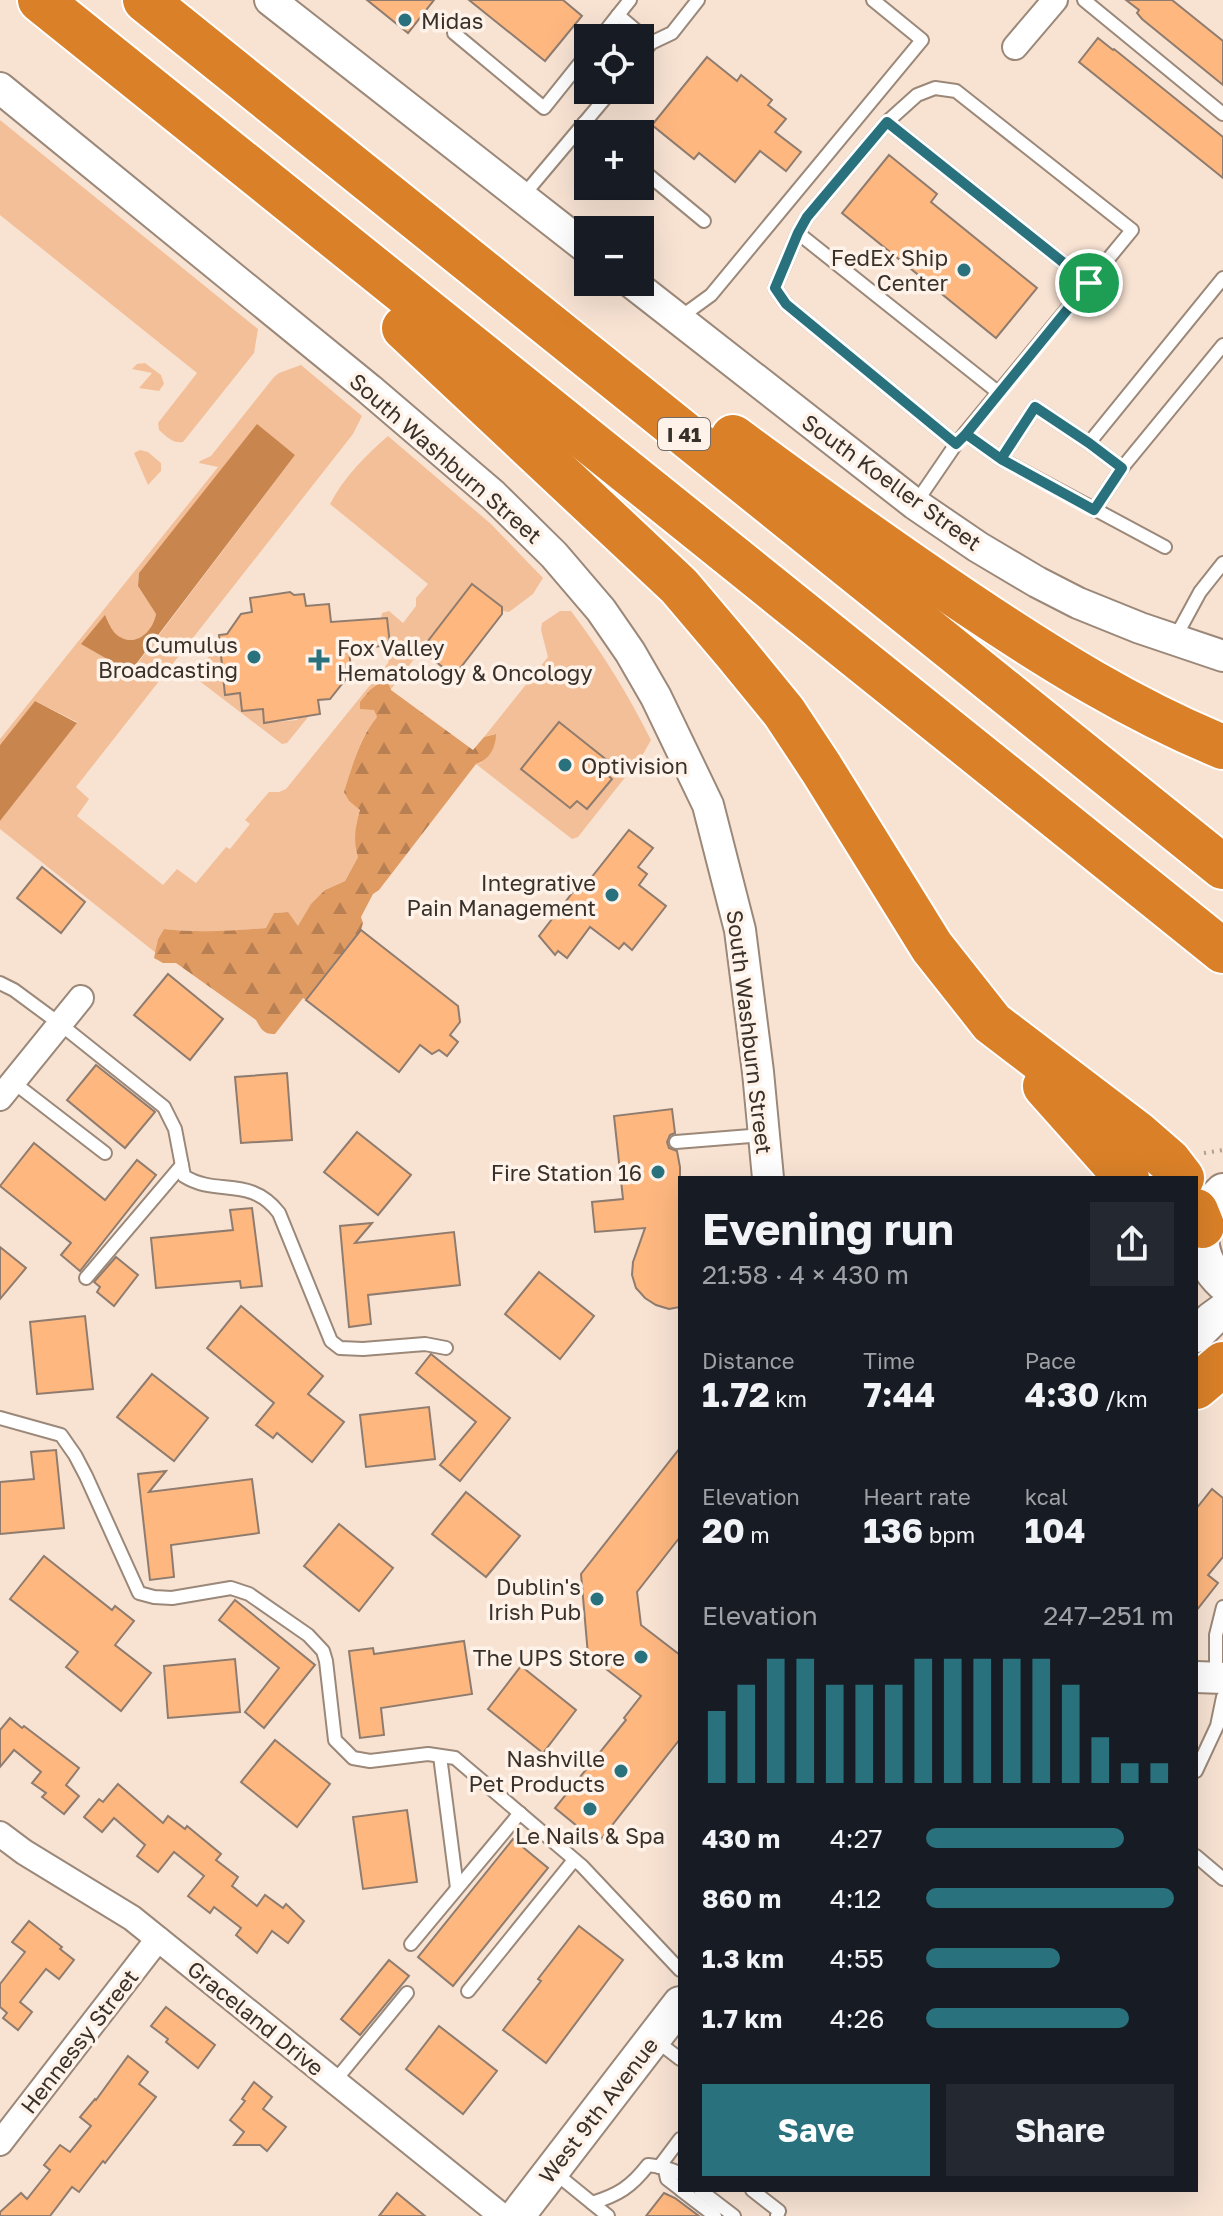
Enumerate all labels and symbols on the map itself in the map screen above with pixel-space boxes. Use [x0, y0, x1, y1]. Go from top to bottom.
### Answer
place label: Midas [421, 7, 483, 34]
marker: Midas [396, 11, 414, 29]
place label: FedEx Ship Center [831, 244, 948, 296]
pin [1055, 249, 1123, 317]
marker: FedEx Ship Center [955, 261, 973, 279]
street label: South Washburn Street [344, 367, 548, 549]
street label: South Koeller Street [797, 408, 987, 556]
road number: I 41 [658, 418, 710, 450]
place label: Cumulus Broadcasting [98, 631, 238, 683]
place label: Fox Valley Hematology & Oncology [337, 634, 593, 686]
marker: Cumulus Broadcasting [245, 648, 263, 666]
marker: Fox Valley Hematology & Oncology [308, 649, 330, 671]
place label: Optivision [581, 752, 688, 779]
marker: Optivision [556, 756, 574, 774]
place label: Integrative Pain Management [407, 869, 596, 921]
marker: Integrative Pain Management [603, 886, 621, 904]
street label: South Washburn Street [722, 908, 778, 1156]
place label: Fire Station 16 [491, 1159, 642, 1186]
marker: Fire Station 16 [649, 1163, 667, 1181]
place label: Dublin's Irish Pub [488, 1573, 581, 1625]
marker: Dublin's Irish Pub [588, 1590, 606, 1608]
place label: The UPS Store [473, 1644, 625, 1671]
marker: The UPS Store [632, 1648, 650, 1666]
place label: Nashville Pet Products [468, 1745, 605, 1797]
marker: Nashville Pet Products [612, 1762, 630, 1780]
marker: Le Nails & Spa [581, 1800, 599, 1818]
place label: Le Nails & Spa [515, 1822, 665, 1849]
street label: Graceland Drive [182, 1955, 330, 2081]
street label: Hennessy Street [14, 1964, 144, 2118]
street label: West 9th Avenue [533, 2032, 663, 2188]

